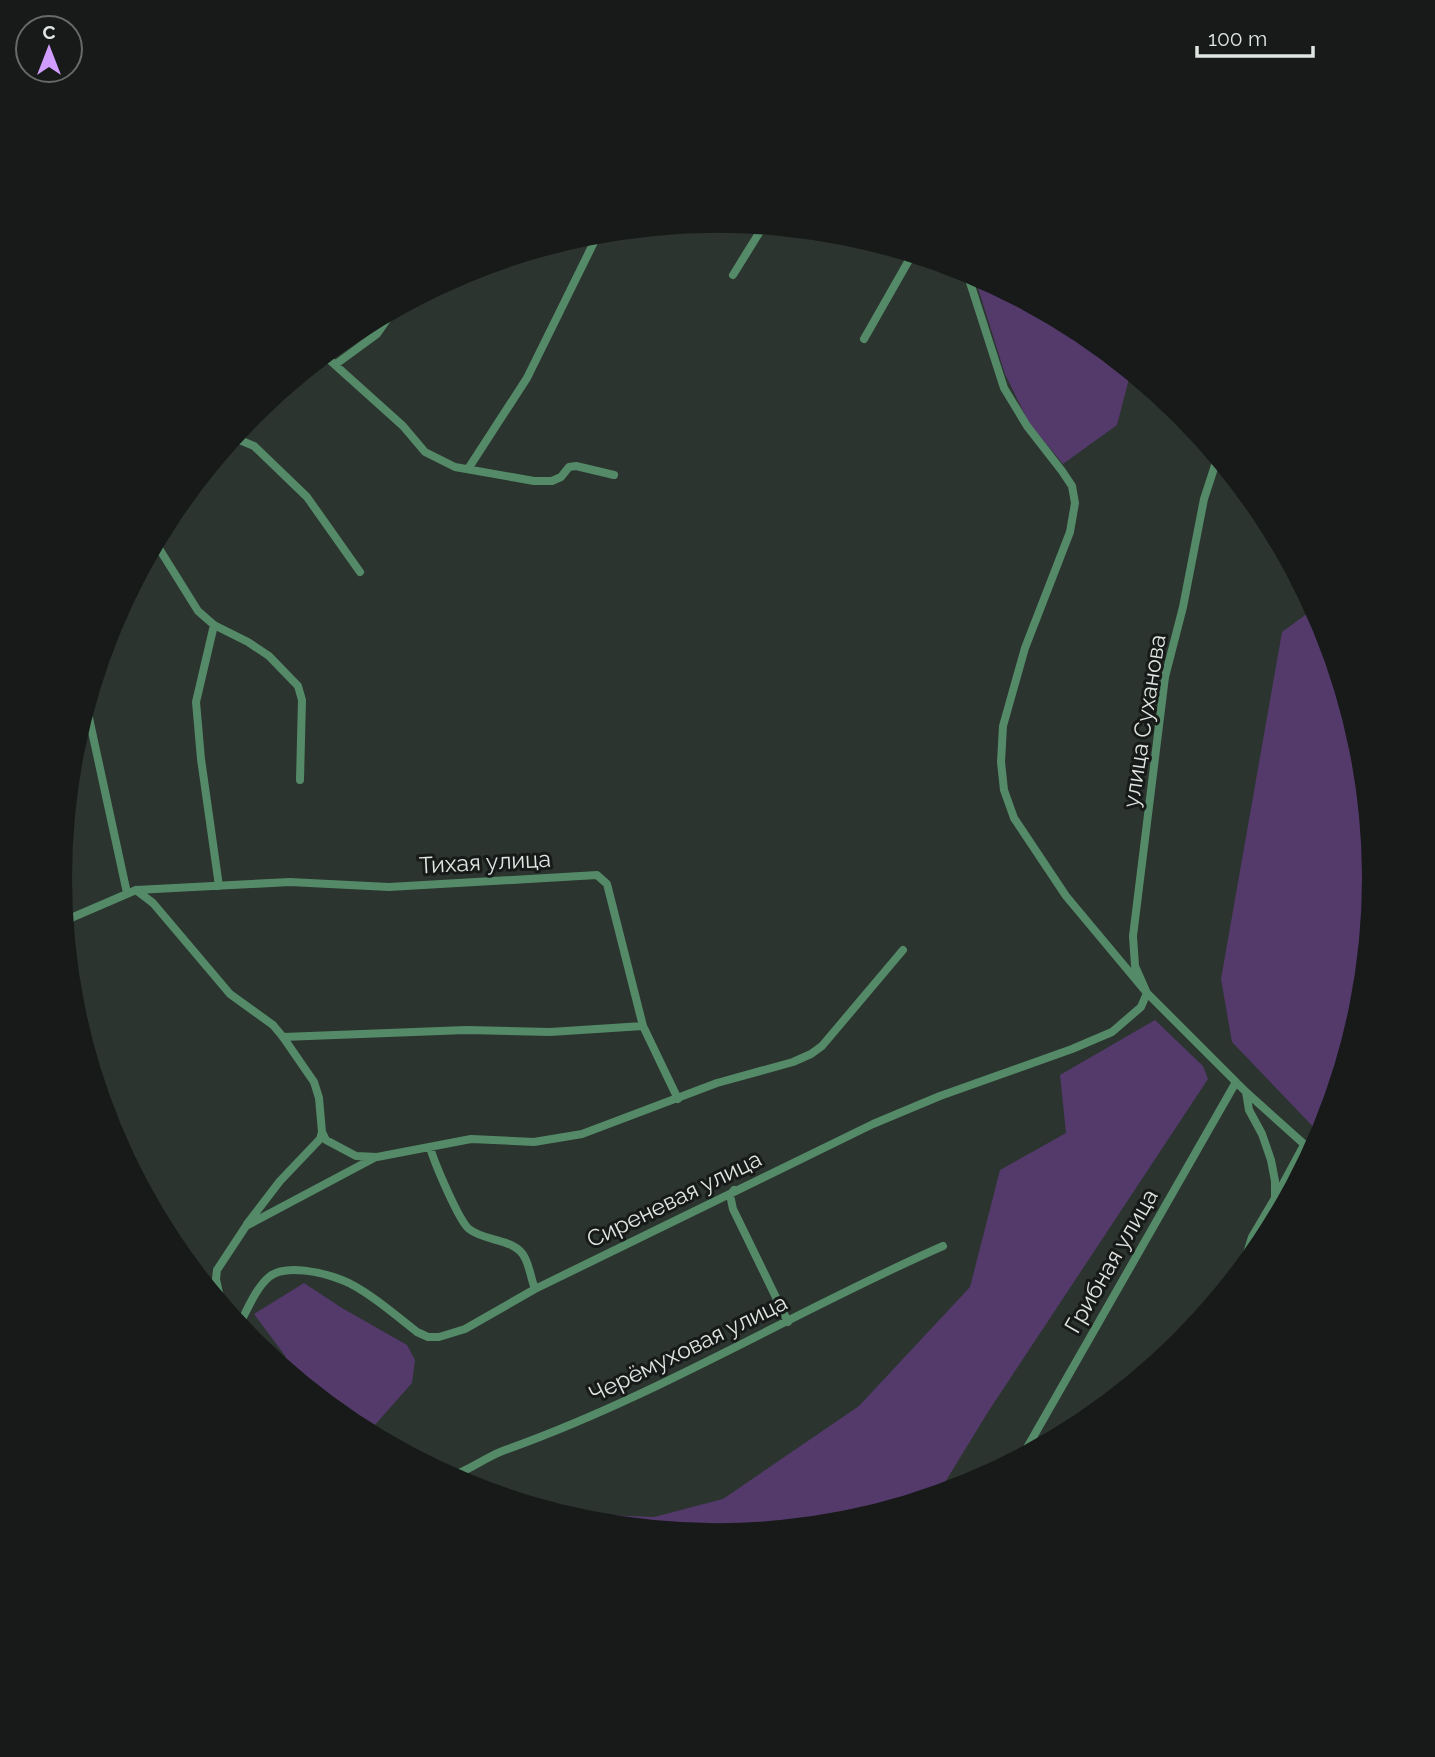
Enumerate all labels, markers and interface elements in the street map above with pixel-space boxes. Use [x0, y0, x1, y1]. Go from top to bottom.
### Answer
north arrow [14, 14, 84, 84]
scale bar [1197, 14, 1312, 58]
text: С [42, 21, 56, 43]
text: 100 m [1208, 26, 1267, 51]
street label: улица Суханова [1116, 632, 1171, 810]
street label: Тихая улица [418, 845, 552, 878]
street label: Сиреневая улица [582, 1145, 766, 1253]
street label: Грибная улица [1058, 1184, 1163, 1338]
street label: Черёмуховая улица [584, 1288, 791, 1407]

